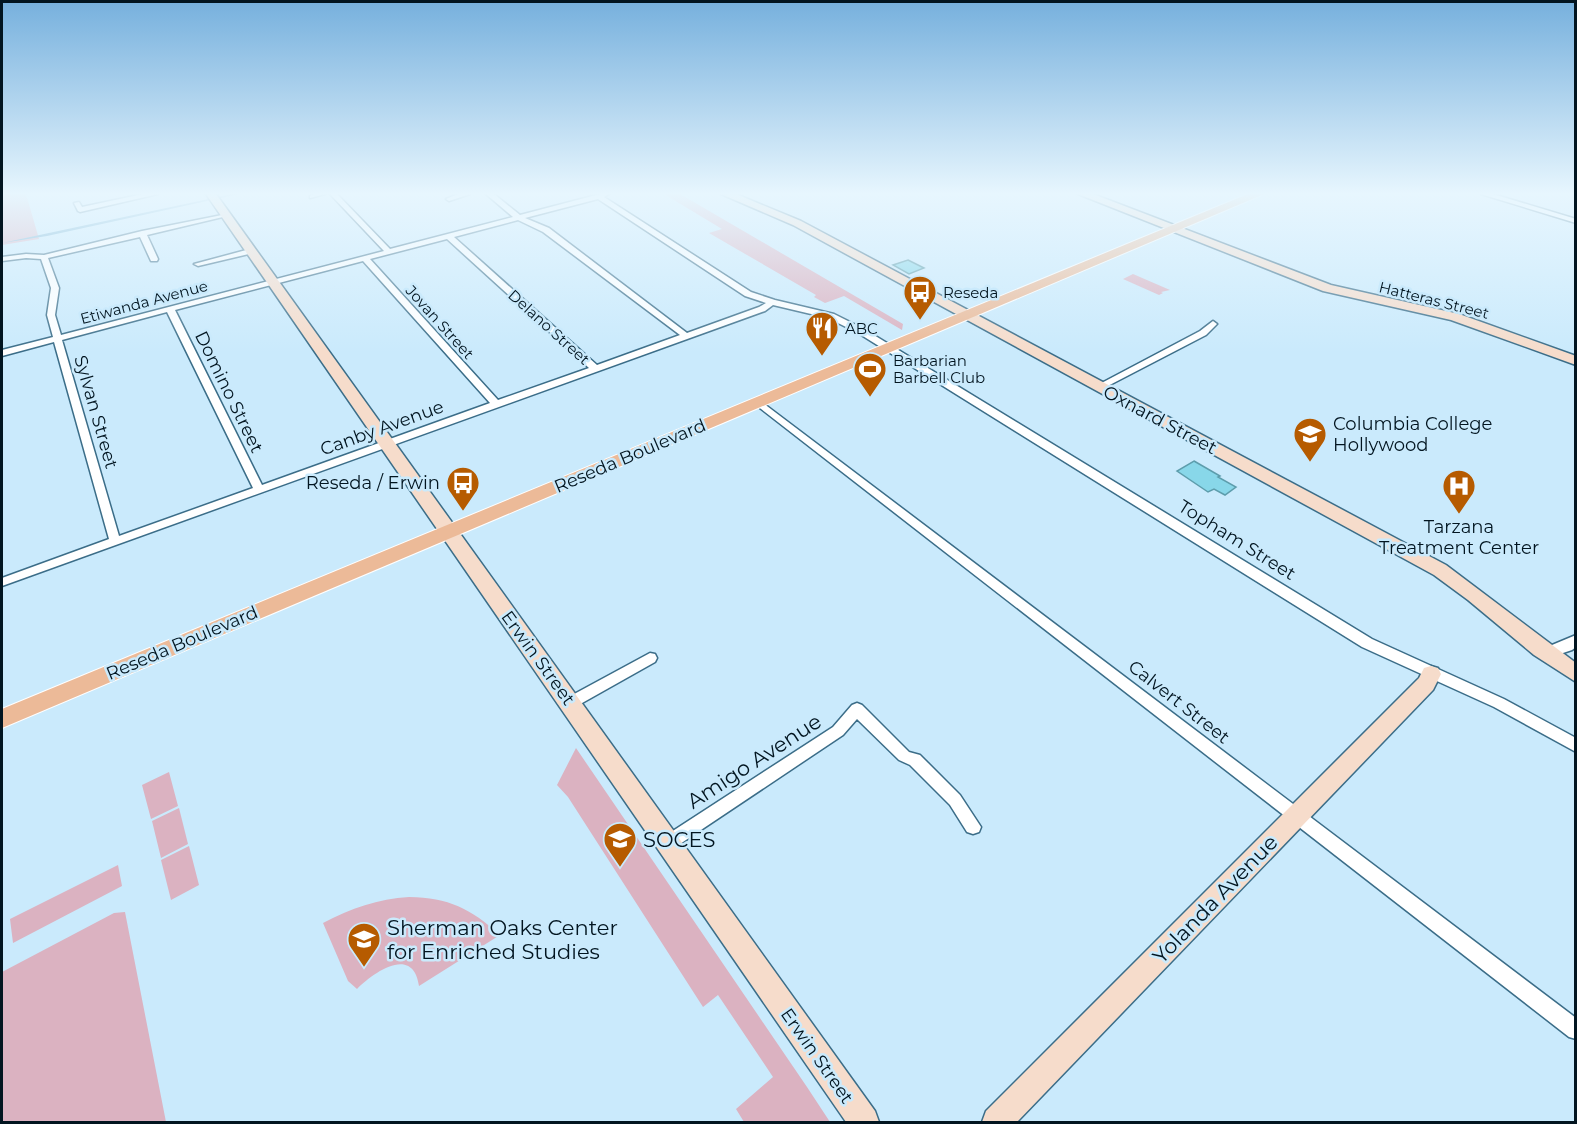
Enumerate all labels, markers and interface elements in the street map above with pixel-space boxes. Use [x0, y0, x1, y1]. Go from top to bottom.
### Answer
bus stop icon: Reseda [902, 274, 938, 321]
street label: Etiwanda Avenue [78, 276, 210, 328]
street label: Hatteras Street [1377, 277, 1491, 323]
street label: Jovan Street [401, 280, 478, 363]
place label: Reseda [943, 283, 998, 302]
street label: Delano Street [504, 285, 594, 369]
restaurant icon: ABC [804, 310, 840, 357]
place label: ABC [845, 319, 878, 338]
street label: Domino Street [190, 328, 268, 456]
sports icon: Barbarian Barbell Club [852, 351, 888, 398]
place label: Barbarian Barbell Club [893, 351, 985, 387]
street label: Sylvan Street [69, 353, 123, 471]
street label: Oxnard Street [1099, 381, 1221, 459]
street label: Canby Avenue [317, 395, 447, 461]
place label: Columbia College Hollywood [1333, 413, 1493, 456]
street label: Reseda Boulevard [551, 414, 709, 498]
school or university icon: Columbia College Hollywood [1292, 416, 1328, 463]
bus stop icon: Reseda / Erwin [445, 465, 481, 512]
hospital icon: Tarzana Treatment Center [1441, 468, 1477, 515]
place label: Reseda / Erwin [306, 472, 440, 494]
street label: Topham Street [1174, 495, 1300, 585]
place label: Tarzana Treatment Center [1379, 516, 1539, 559]
street label: Reseda Boulevard [103, 601, 261, 685]
street label: Erwin Street [496, 606, 580, 710]
street label: Calvert Street [1124, 656, 1234, 748]
street label: Amigo Avenue [682, 708, 826, 814]
school or university icon: SOCES [602, 821, 638, 868]
place label: SOCES [643, 827, 715, 852]
street label: Yolanda Avenue [1147, 830, 1283, 968]
place label: Sherman Oaks Center for Enriched Studies [387, 915, 618, 964]
school or university icon: Sherman Oaks Center for Enriched Studies [346, 921, 382, 968]
street label: Erwin Street [776, 1004, 858, 1108]

